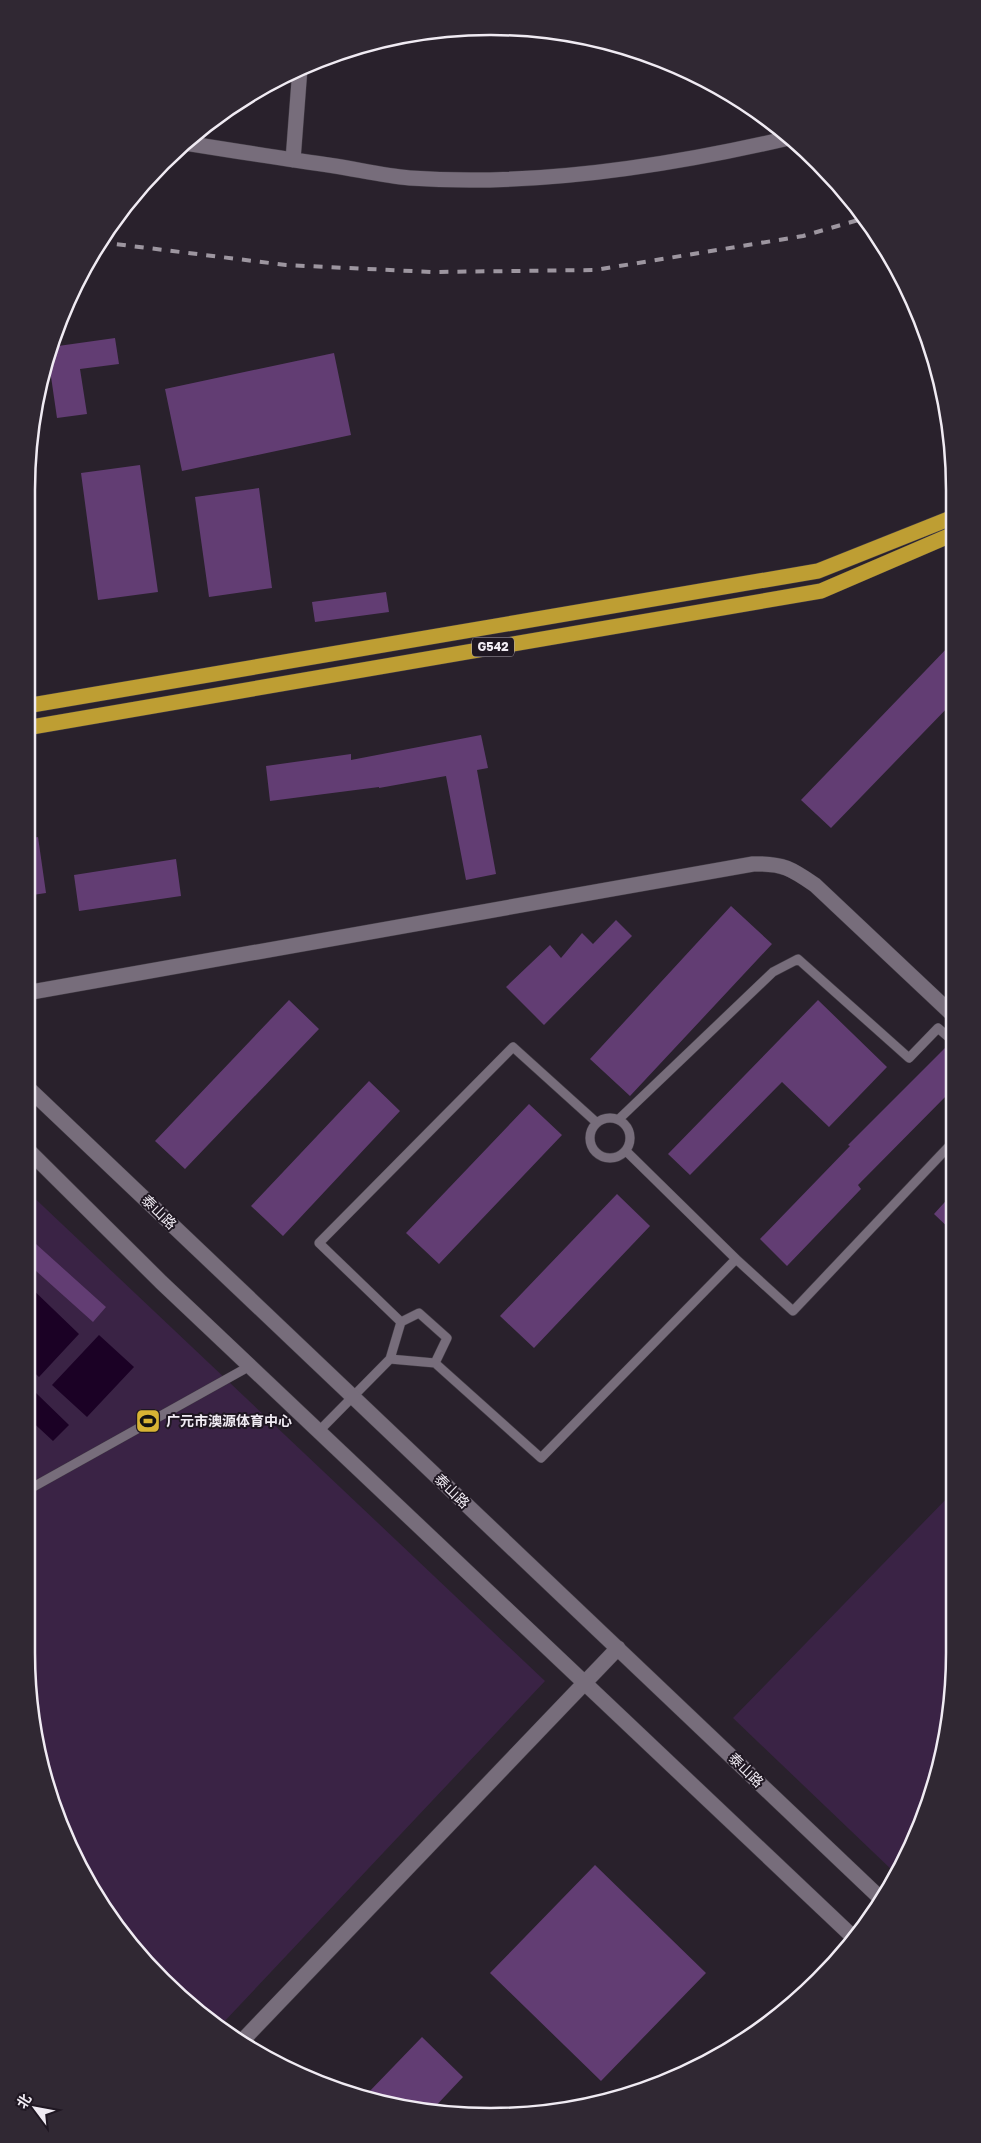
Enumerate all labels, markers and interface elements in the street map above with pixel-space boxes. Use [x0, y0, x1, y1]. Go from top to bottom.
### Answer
road number: G542 [472, 638, 514, 656]
street label: 泰山路 [138, 1191, 180, 1232]
sports icon: 广元市澳源体育中心 [135, 1408, 161, 1434]
place label: 广元市澳源体育中心 [166, 1412, 292, 1429]
street label: 泰山路 [431, 1470, 473, 1511]
street label: 泰山路 [725, 1749, 767, 1790]
north arrow [10, 2083, 60, 2133]
text: 北 [13, 2090, 34, 2111]

